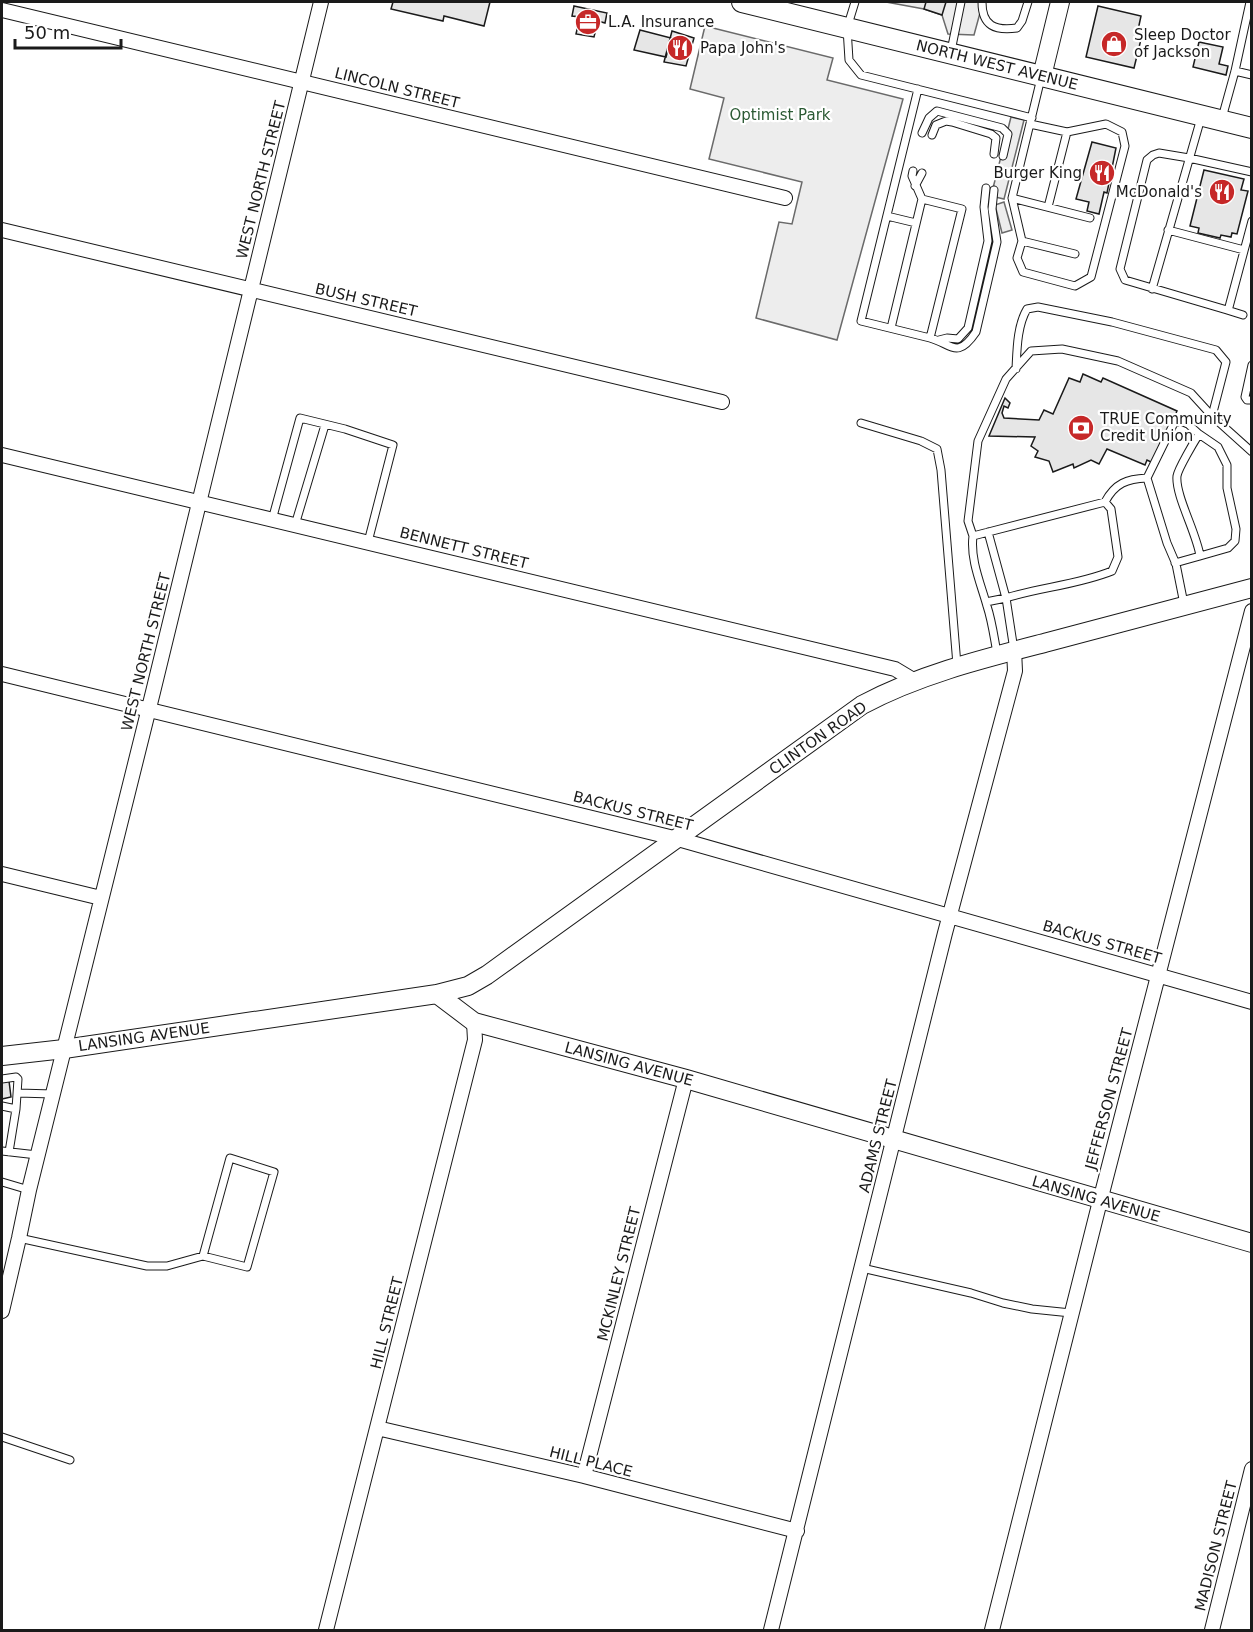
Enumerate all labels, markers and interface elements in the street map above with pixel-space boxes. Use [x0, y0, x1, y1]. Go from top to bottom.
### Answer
office icon: L.A. Insurance [573, 7, 603, 37]
scale bar [15, 12, 122, 50]
place label: L.A. Insurance [608, 13, 714, 31]
text: 50 m [24, 22, 70, 43]
place label: Sleep Doctor of Jackson [1134, 26, 1231, 61]
shop icon: Sleep Doctor of Jackson [1099, 29, 1129, 59]
restaurant icon: Papa John's [665, 33, 695, 63]
street label: NORTH WEST AVENUE [914, 36, 1080, 94]
place label: Papa John's [700, 39, 786, 57]
street label: LINCOLN STREET [333, 64, 462, 112]
street label: WEST NORTH STREET [233, 98, 290, 261]
park label: Optimist Park [729, 106, 831, 124]
restaurant icon: Burger King [1087, 158, 1117, 188]
place label: Burger King [994, 164, 1082, 182]
restaurant icon: McDonald's [1207, 177, 1237, 207]
place label: McDonald's [1116, 183, 1202, 201]
street label: BUSH STREET [313, 280, 420, 321]
place label: TRUE Community Credit Union [1099, 410, 1232, 445]
bank icon: TRUE Community Credit Union [1066, 413, 1096, 443]
street label: BENNETT STREET [398, 523, 531, 573]
street label: WEST NORTH STREET [118, 570, 175, 733]
street label: CLINTON ROAD [766, 698, 870, 778]
street label: BACKUS STREET [571, 787, 696, 835]
street label: BACKUS STREET [1041, 916, 1164, 968]
street label: LANSING AVENUE [77, 1019, 211, 1055]
street label: JEFFERSON STREET [1081, 1026, 1137, 1173]
street label: LANSING AVENUE [563, 1038, 695, 1090]
street label: ADAMS STREET [855, 1077, 901, 1195]
street label: LANSING AVENUE [1030, 1172, 1162, 1226]
street label: MCKINLEY STREET [594, 1204, 645, 1343]
street label: HILL STREET [367, 1274, 407, 1371]
street label: HILL PLACE [548, 1443, 634, 1481]
street label: MADISON STREET [1191, 1478, 1241, 1613]

